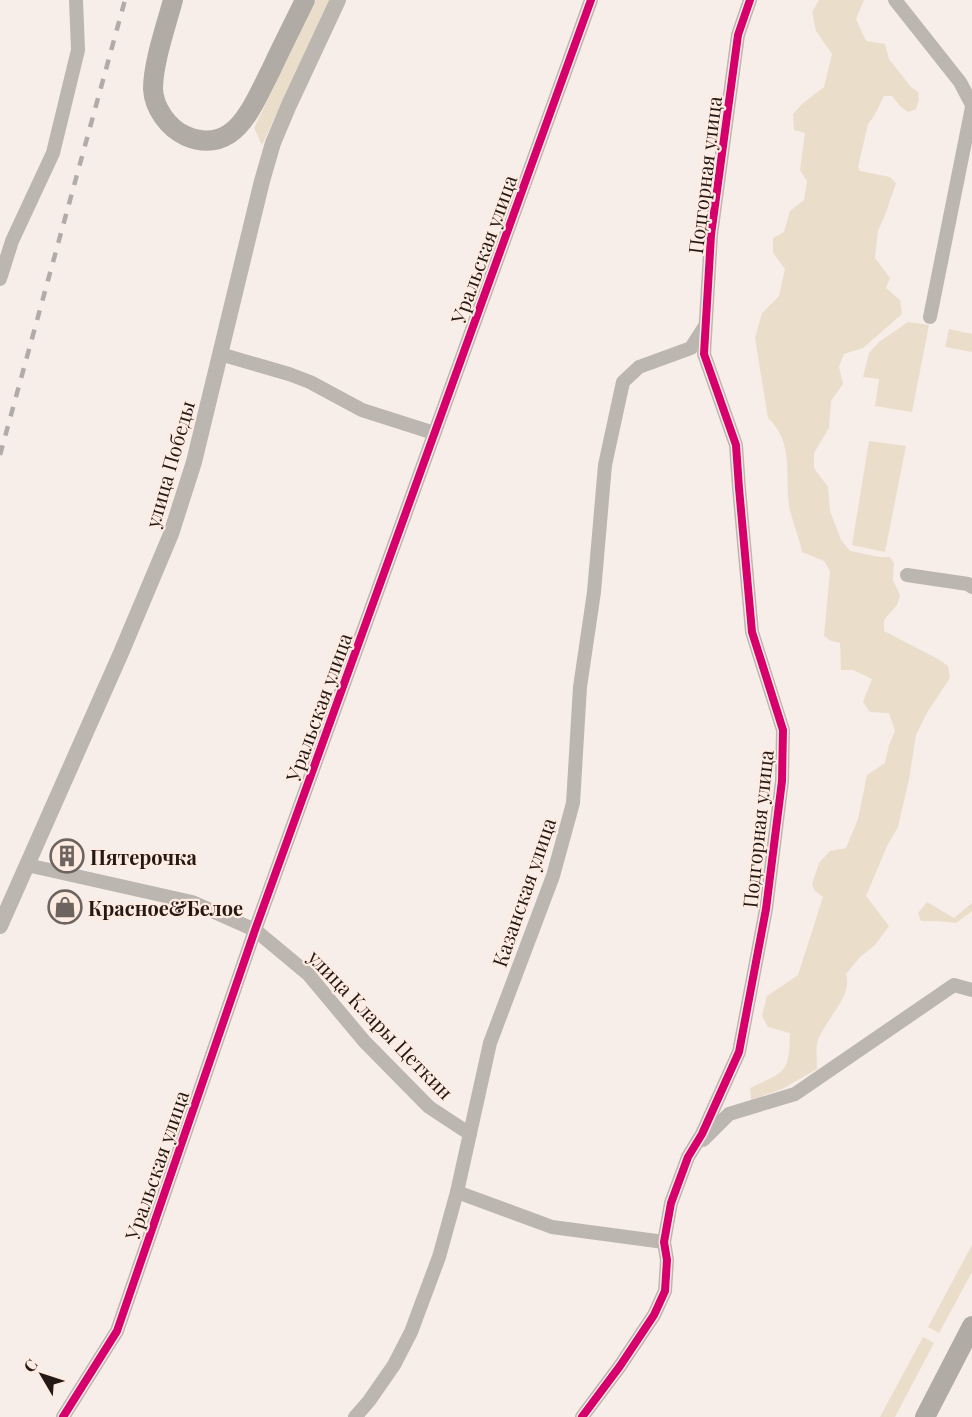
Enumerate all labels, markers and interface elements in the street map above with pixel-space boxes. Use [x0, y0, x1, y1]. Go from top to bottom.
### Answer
street label: Подгорная улица [681, 95, 727, 255]
street label: Уральская улица [443, 171, 522, 328]
street label: улица Победы [138, 397, 200, 532]
street label: Уральская улица [278, 629, 357, 786]
street label: Подгорная улица [735, 749, 779, 909]
street label: Казанская улица [485, 814, 561, 970]
building icon: Пятерочка [49, 838, 85, 874]
place label: Пятерочка [90, 843, 197, 870]
shop icon: Красное&Белое [47, 889, 83, 925]
place label: Красное&Белое [88, 894, 243, 921]
street label: улица Клары Цеткин [302, 943, 459, 1105]
street label: Уральская улица [117, 1087, 194, 1244]
north arrow [12, 1345, 72, 1405]
text: С [18, 1354, 42, 1376]

